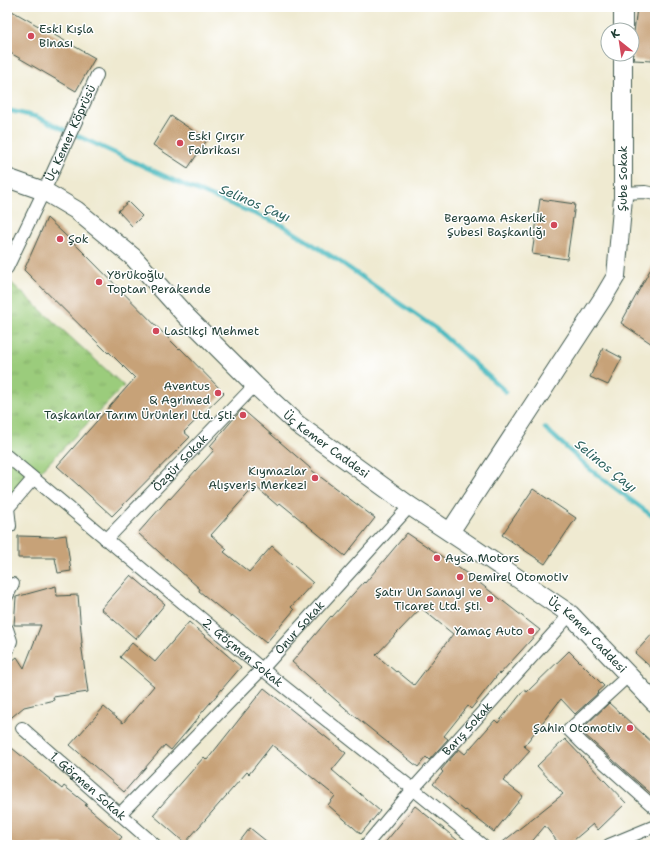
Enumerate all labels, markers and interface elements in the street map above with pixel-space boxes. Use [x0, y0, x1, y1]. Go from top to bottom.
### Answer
place label: Eski Kışla Binası [39, 21, 94, 51]
north arrow [600, 22, 640, 62]
text: K [608, 25, 623, 42]
marker: Eski Kışla Binası [26, 31, 36, 41]
street label: Üç Kemer Köprüsü [42, 82, 100, 184]
place label: Eski Çırçır Fabrikası [188, 128, 245, 158]
marker: Eski Çırçır Fabrikası [175, 138, 185, 148]
street label: Şube Sokak [614, 145, 631, 212]
water label: Selinos Çayı [217, 180, 293, 226]
place label: Bergama Askerlik Şubesi Başkanlığı [444, 210, 546, 240]
marker: Bergama Askerlik Şubesi Başkanlığı [549, 220, 559, 230]
place label: Şok [68, 231, 89, 247]
marker: Şok [55, 234, 65, 244]
place label: Yörükoğlu Toptan Perakende [107, 267, 211, 297]
marker: Yörükoğlu Toptan Perakende [94, 277, 104, 287]
place label: Lastikçi Mehmet [164, 323, 259, 339]
marker: Lastikçi Mehmet [151, 326, 161, 336]
place label: Aventus & Agrimed [149, 378, 210, 408]
marker: Aventus & Agrimed [213, 388, 223, 398]
place label: Taşkanlar Tarım Ürünleri Ltd. Şti. [44, 407, 235, 423]
street label: Üç Kemer Caddesi [279, 407, 373, 482]
marker: Taşkanlar Tarım Ürünleri Ltd. Şti. [238, 410, 248, 420]
street label: Özgür Sokak [149, 431, 212, 495]
water label: Selinos Çayı [571, 436, 641, 496]
place label: Kıymazlar Alışveriş Merkezi [208, 463, 307, 493]
marker: Kıymazlar Alışveriş Merkezi [310, 473, 320, 483]
place label: Aysa Motors [445, 550, 520, 566]
marker: Aysa Motors [432, 553, 442, 563]
place label: Demirel Otomotiv [468, 569, 569, 585]
marker: Demirel Otomotiv [455, 572, 465, 582]
place label: Şatır Un Sanayi ve Ticaret Ltd. Şti. [375, 584, 482, 614]
street label: Üç Kemer Caddesi [545, 593, 630, 677]
marker: Şatır Un Sanayi ve Ticaret Ltd. Şti. [485, 594, 495, 604]
street label: Onur Sokak [271, 597, 328, 658]
street label: 2. Göçmen Sokak [199, 615, 287, 691]
place label: Yamaç Auto [454, 623, 523, 639]
marker: Yamaç Auto [526, 626, 536, 636]
street label: Barış Sokak [439, 698, 496, 759]
place label: Şahin Otomotiv [533, 720, 622, 736]
marker: Şahin Otomotiv [625, 723, 635, 733]
street label: 1. Göçmen Sokak [47, 748, 130, 824]

